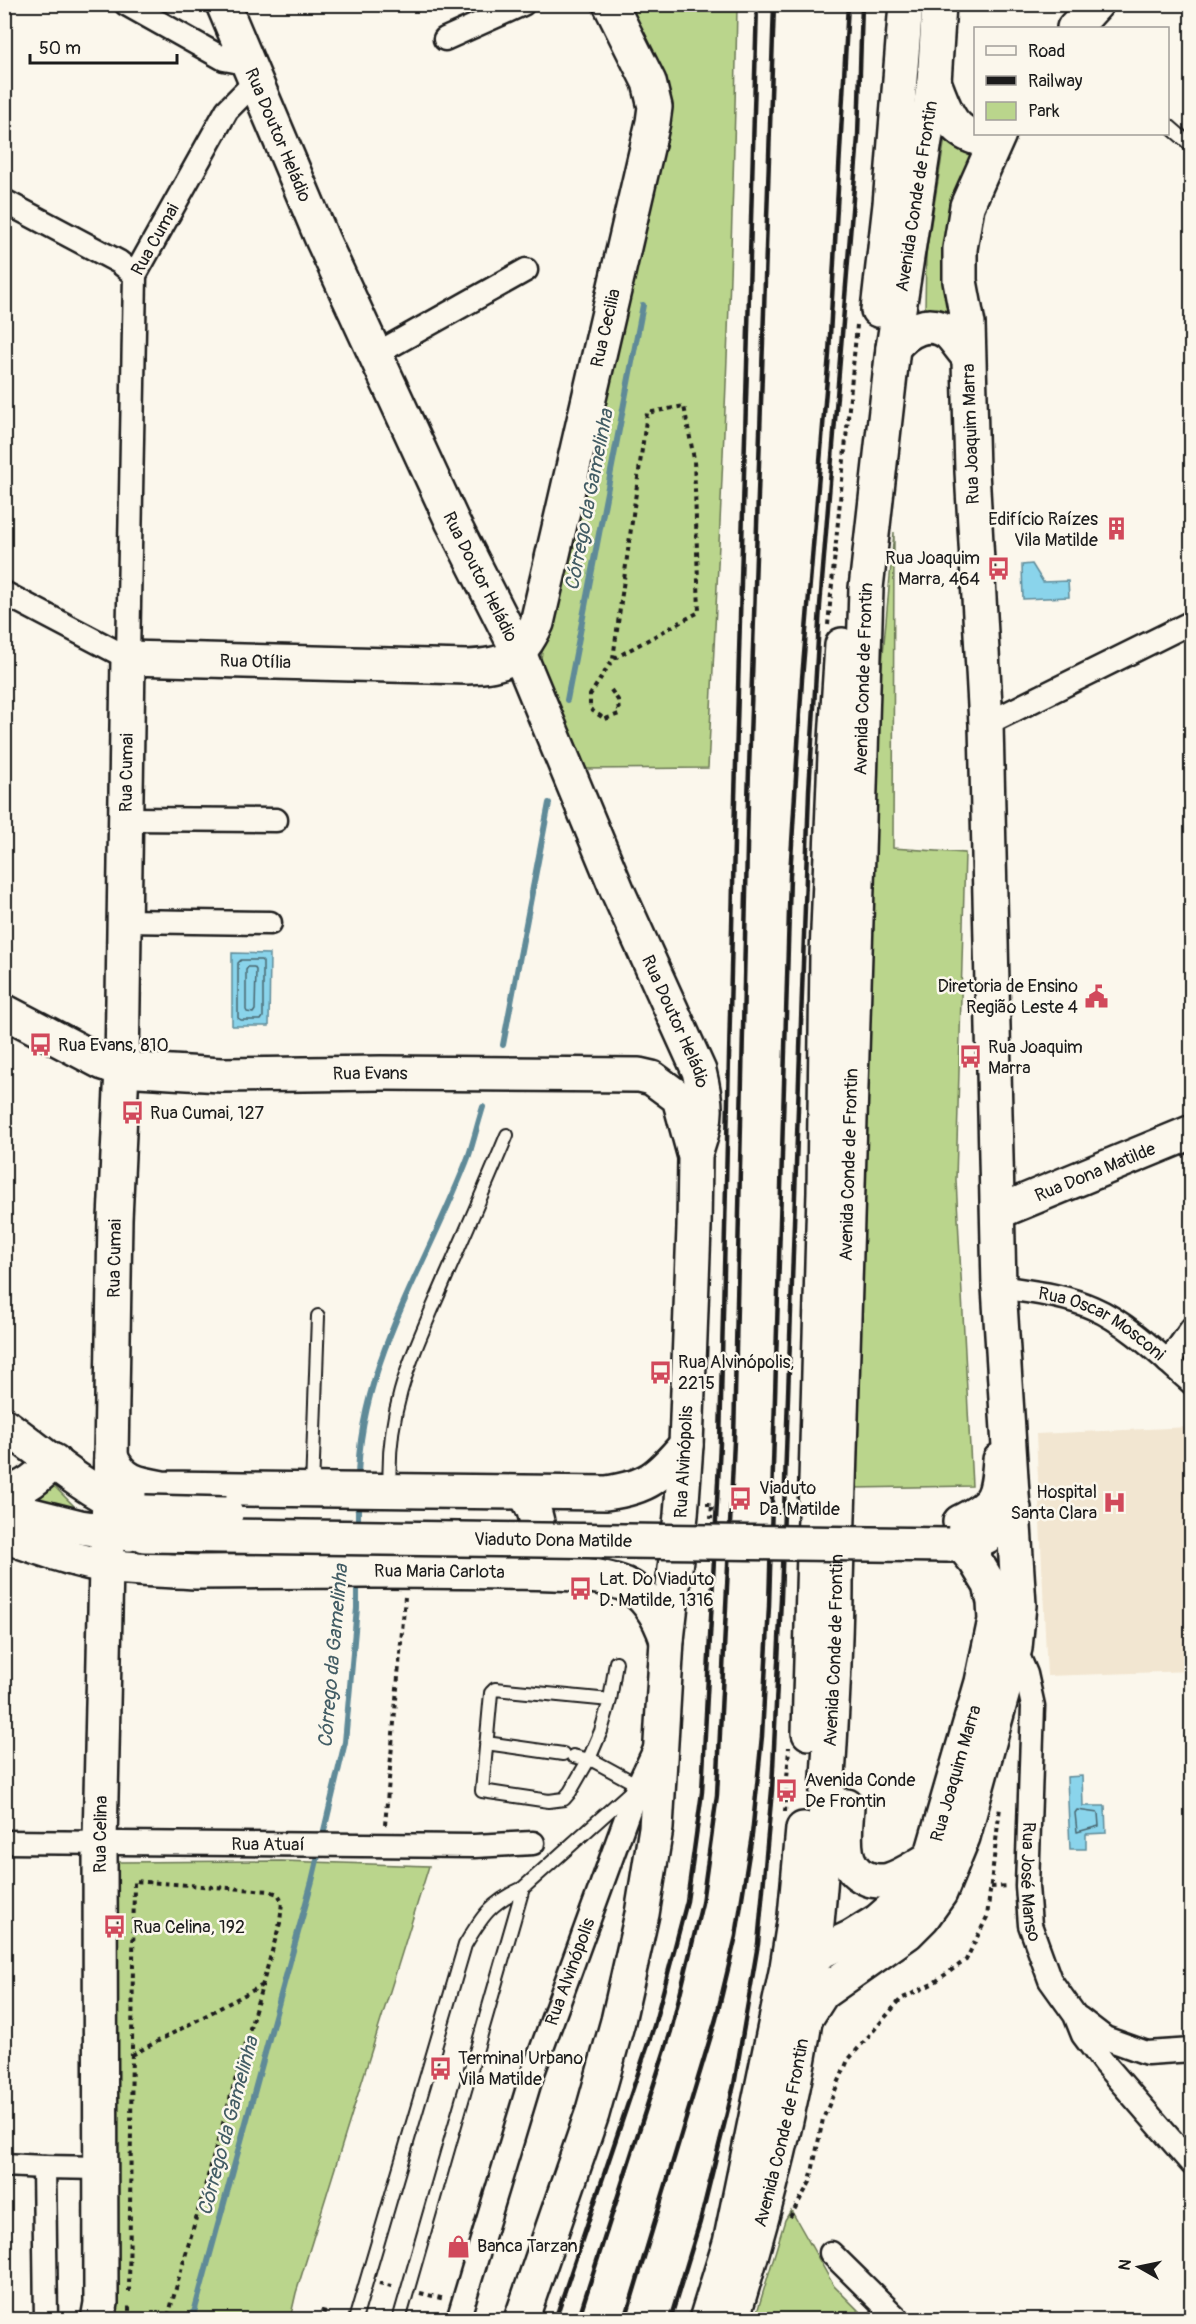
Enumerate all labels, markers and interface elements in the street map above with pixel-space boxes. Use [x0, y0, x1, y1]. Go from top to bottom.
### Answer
scale bar [30, 27, 177, 65]
legend [974, 27, 1169, 135]
text: 50 m [39, 37, 81, 60]
text: Road [1028, 40, 1065, 63]
street label: Rua Doutor Heládio [240, 64, 317, 206]
text: Railway [1028, 70, 1083, 93]
street label: Avenida Conde de Frontin [890, 99, 942, 293]
text: Park [1028, 100, 1060, 123]
street label: Rua Cumai [126, 199, 184, 279]
street label: Rua Cecilia [585, 286, 626, 369]
street label: Rua Joaquim Marra [957, 363, 985, 505]
water label: Córrego da Gamelinha [559, 406, 619, 593]
street label: Rua Doutor Heládio [438, 508, 523, 646]
place label: Edifício Raízes Vila Matilde [988, 508, 1098, 552]
building icon: Edifício Raízes Vila Matilde [1103, 516, 1129, 542]
place label: Rua Joaquim Marra, 464 [885, 547, 981, 591]
bus stop icon: Rua Joaquim Marra, 464 [985, 555, 1011, 581]
street label: Avenida Conde de Frontin [849, 581, 878, 776]
street label: Rua Otília [219, 649, 291, 674]
street label: Rua Cumai [114, 733, 138, 812]
street label: Rua Doutor Heládio [636, 951, 714, 1090]
place label: Diretoria de Ensino Região Leste 4 [937, 975, 1079, 1019]
public building icon: Diretoria de Ensino Região Leste 4 [1083, 983, 1109, 1009]
bus stop icon: Rua Evans, 810 [27, 1032, 53, 1058]
place label: Rua Evans, 810 [58, 1034, 169, 1057]
place label: Rua Joaquim Marra [988, 1036, 1083, 1080]
bus stop icon: Rua Joaquim Marra [957, 1044, 983, 1070]
street label: Rua Evans [332, 1061, 408, 1085]
street label: Avenida Conde de Frontin [834, 1068, 863, 1261]
bus stop icon: Rua Cumai, 127 [119, 1100, 145, 1126]
place label: Rua Cumai, 127 [150, 1102, 265, 1125]
street label: Rua Dona Matilde [1031, 1137, 1159, 1207]
street label: Rua Cumai [102, 1219, 126, 1298]
street label: Rua Oscar Mosconi [1037, 1282, 1170, 1366]
place label: Rua Alvinópolis, 2215 [678, 1351, 794, 1395]
bus stop icon: Rua Alvinópolis, 2215 [647, 1359, 673, 1385]
street label: Rua Alvinópolis [670, 1405, 698, 1519]
place label: Viaduto Da. Matilde [759, 1477, 840, 1521]
place label: Hospital Santa Clara [1011, 1481, 1097, 1525]
bus stop icon: Viaduto Da. Matilde [728, 1485, 754, 1511]
hospital icon: Hospital Santa Clara [1102, 1489, 1128, 1515]
street label: Viaduto Dona Matilde [474, 1528, 632, 1553]
street label: Avenida Conde de Frontin [818, 1554, 848, 1747]
street label: Rua Maria Carlota [374, 1559, 505, 1584]
water label: Córrego da Gamelinha [313, 1562, 354, 1749]
place label: Lat. Do Viaduto D. Matilde, 1316 [599, 1568, 714, 1612]
bus stop icon: Lat. Do Viaduto D. Matilde, 1316 [568, 1576, 594, 1602]
street label: Rua Joaquim Marra [925, 1702, 986, 1844]
place label: Avenida Conde De Frontin [805, 1769, 915, 1813]
bus stop icon: Avenida Conde De Frontin [774, 1777, 800, 1803]
street label: Rua Celina [88, 1795, 113, 1873]
street label: Rua José Manso [1015, 1822, 1047, 1945]
street label: Rua Atuaí [231, 1832, 305, 1856]
bus stop icon: Rua Celina, 192 [102, 1914, 128, 1940]
street label: Rua Alvinópolis [540, 1915, 600, 2029]
place label: Rua Celina, 192 [133, 1916, 245, 1939]
water label: Córrego da Gamelinha [192, 2032, 264, 2218]
street label: Avenida Conde de Frontin [748, 2036, 814, 2230]
place label: Terminal Urbano Vila Matilde [458, 2047, 584, 2091]
bus stop icon: Terminal Urbano Vila Matilde [427, 2055, 453, 2081]
shop icon: Banca Tarzan [446, 2233, 472, 2259]
place label: Banca Tarzan [477, 2235, 578, 2258]
north arrow [1109, 2237, 1169, 2297]
text: N [1114, 2258, 1136, 2272]

